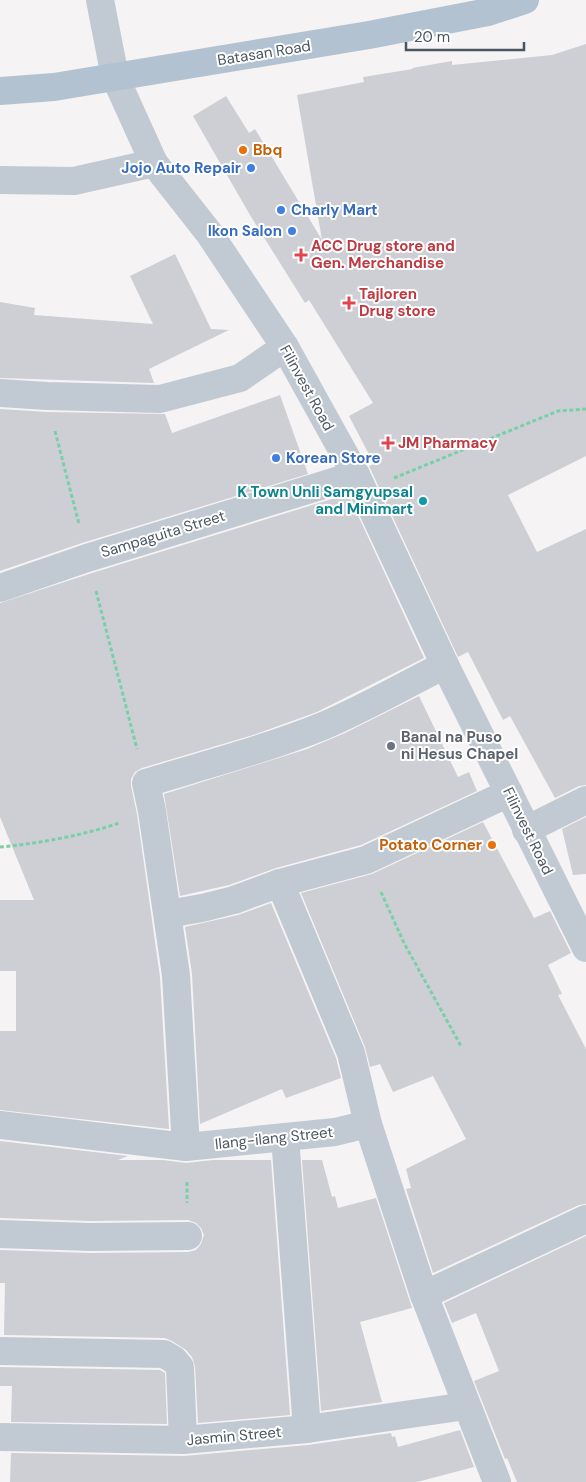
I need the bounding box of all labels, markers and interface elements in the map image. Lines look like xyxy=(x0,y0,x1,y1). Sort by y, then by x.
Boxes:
scale bar xyxy=(406,20,524,52)
text: 20 m xyxy=(414,27,450,47)
street label: Batasan Road xyxy=(216,36,312,70)
place label: Bbq xyxy=(253,140,282,160)
marker: Bbq xyxy=(237,144,249,156)
place label: Jojo Auto Repair xyxy=(121,158,241,178)
marker: Jojo Auto Repair xyxy=(245,162,257,174)
place label: Charly Mart xyxy=(291,200,378,220)
marker: Charly Mart xyxy=(275,204,287,216)
place label: Ikon Salon xyxy=(208,221,282,241)
marker: Ikon Salon xyxy=(286,225,298,237)
place label: ACC Drug store and Gen. Merchandise xyxy=(311,236,455,273)
marker: ACC Drug store and Gen. Merchandise xyxy=(295,249,307,261)
place label: Tajloren Drug store xyxy=(359,284,436,321)
marker: Tajloren Drug store xyxy=(343,297,355,309)
street label: Filinvest Road xyxy=(275,342,339,434)
place label: JM Pharmacy xyxy=(398,433,497,453)
marker: JM Pharmacy xyxy=(382,437,394,449)
place label: Korean Store xyxy=(286,448,380,468)
marker: Korean Store xyxy=(270,452,282,464)
place label: K Town Unli Samgyupsal and Minimart xyxy=(237,482,413,519)
marker: K Town Unli Samgyupsal and Minimart xyxy=(417,495,429,507)
street label: Sampaguita Street xyxy=(98,506,228,562)
place label: Banal na Puso ni Hesus Chapel xyxy=(401,727,518,764)
marker: Banal na Puso ni Hesus Chapel xyxy=(385,740,397,752)
street label: Filinvest Road xyxy=(498,784,558,878)
place label: Potato Corner xyxy=(379,835,482,855)
marker: Potato Corner xyxy=(486,839,498,851)
street label: Ilang-ilang Street xyxy=(214,1122,334,1154)
street label: Jasmin Street xyxy=(186,1422,282,1450)

